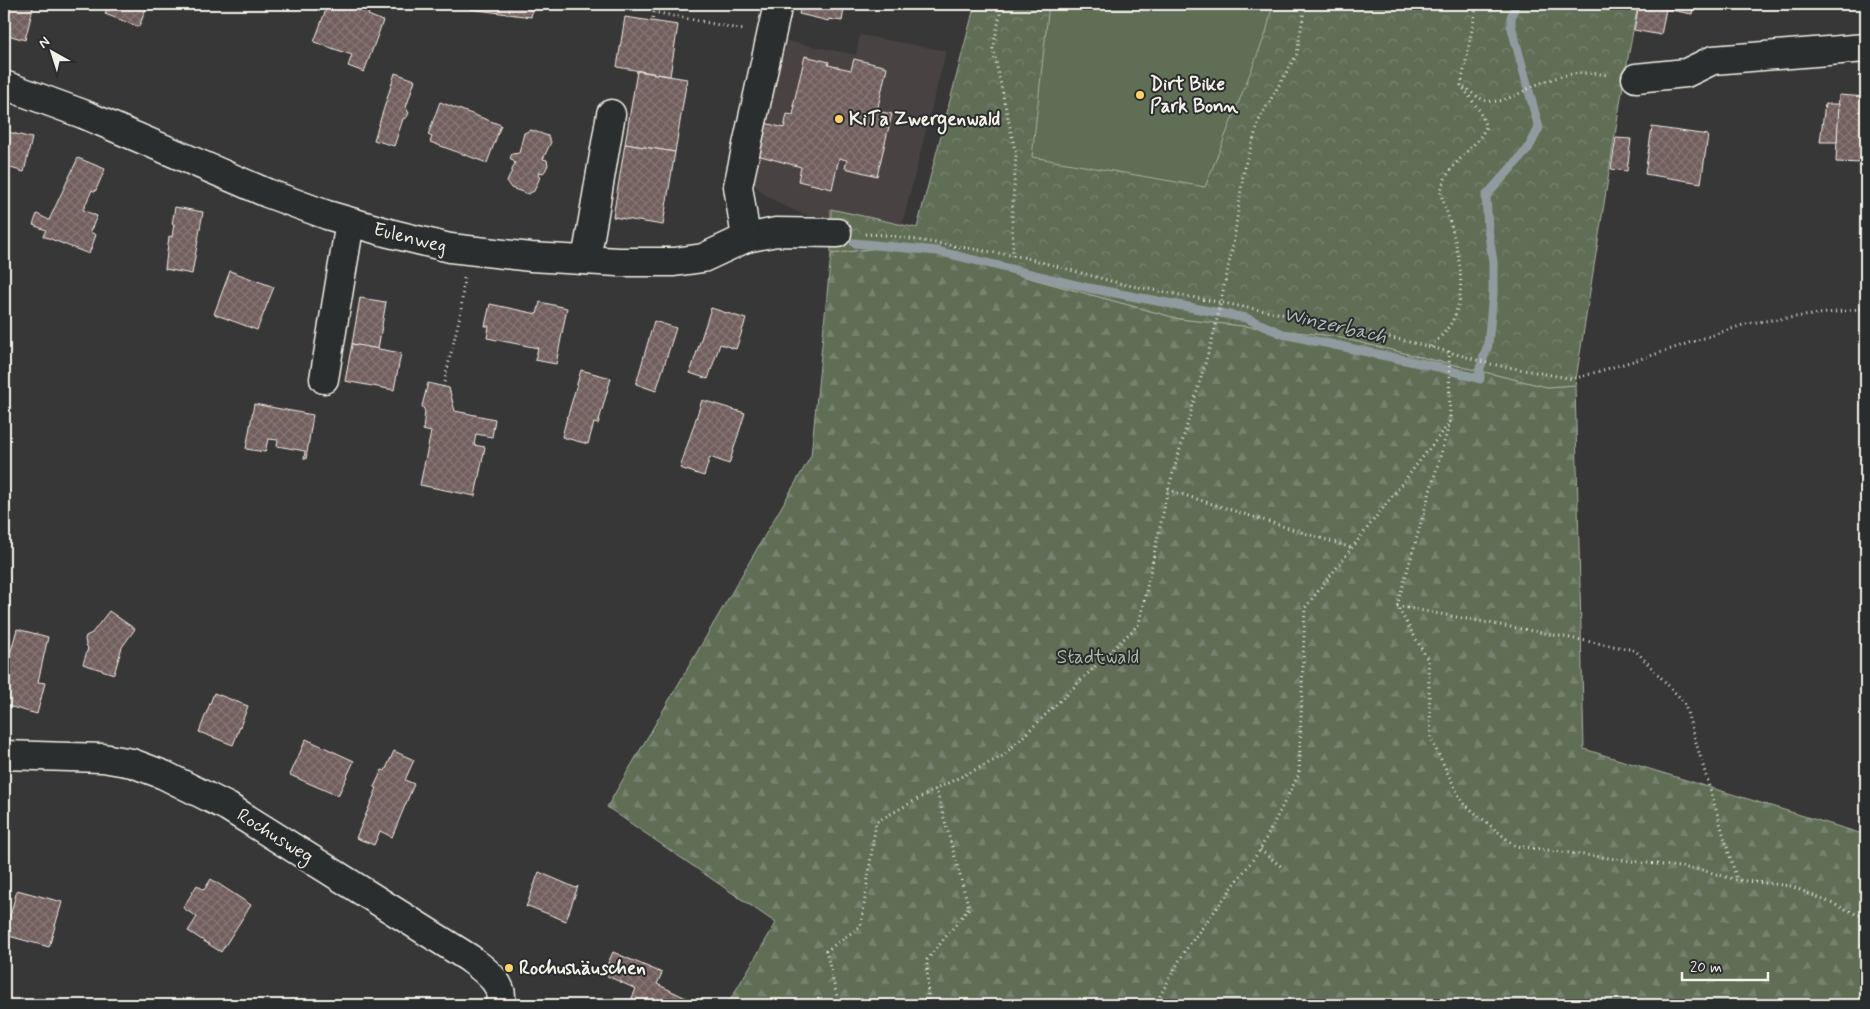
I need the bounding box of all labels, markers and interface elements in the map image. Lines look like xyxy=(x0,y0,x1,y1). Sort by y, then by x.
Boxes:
north arrow xyxy=(28,28,78,78)
text: N xyxy=(35,33,54,53)
place label: Dirt Bike Park Bonn xyxy=(1150,72,1238,119)
marker: Dirt Bike Park Bonn xyxy=(1134,89,1146,101)
place label: KiTa Zwergenwald xyxy=(849,107,1001,135)
marker: KiTa Zwergenwald xyxy=(833,113,845,125)
street label: Eulenweg xyxy=(371,217,449,260)
water label: Winzerbach xyxy=(1281,301,1390,351)
park label: Stadtwald xyxy=(1057,645,1139,670)
street label: Rochusweg xyxy=(231,803,318,871)
scale bar xyxy=(1682,949,1769,981)
place label: Rochushäuschen xyxy=(519,956,646,981)
text: 20 m xyxy=(1690,958,1722,978)
marker: Rochushäuschen xyxy=(503,962,515,974)

